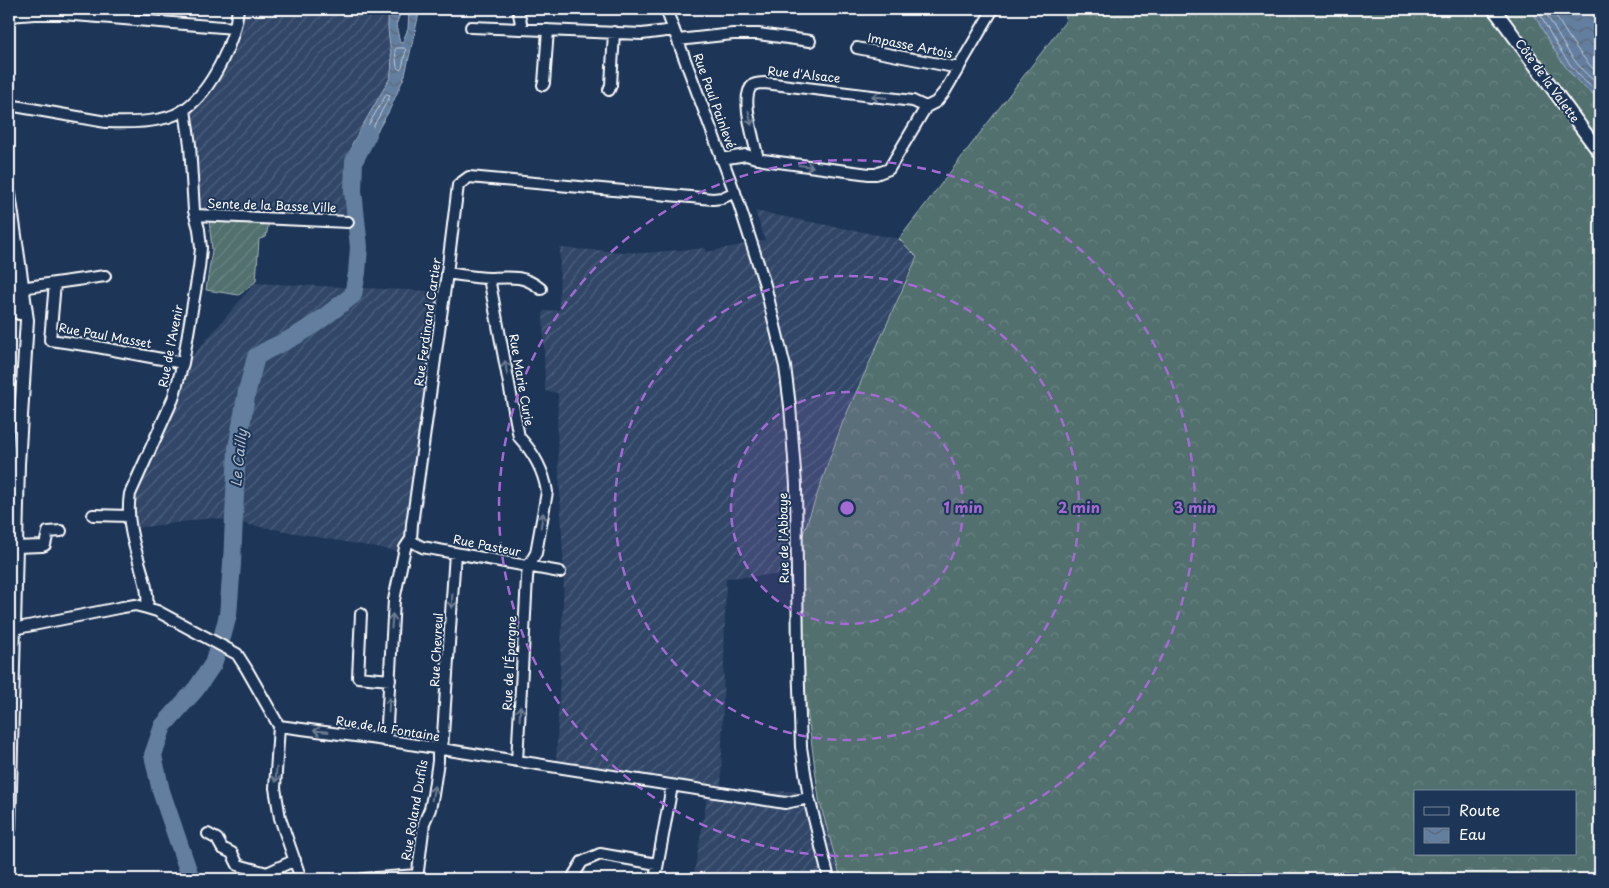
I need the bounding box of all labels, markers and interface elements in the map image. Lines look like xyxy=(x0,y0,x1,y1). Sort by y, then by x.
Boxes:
street label: Impasse Artois xyxy=(866,28,955,62)
street label: Côte de la Valette xyxy=(1511,35,1584,126)
street label: Rue Paul Painlevé xyxy=(689,50,741,151)
street label: Rue d'Alsace xyxy=(767,61,841,87)
one-way arrow xyxy=(872,92,888,102)
one-way arrow xyxy=(745,110,755,126)
one-way arrow xyxy=(798,161,814,171)
street label: Sente de la Basse Ville xyxy=(207,194,337,216)
street label: Rue Ferdinand Cartier xyxy=(409,256,445,387)
street label: Rue de l'Avenir xyxy=(153,302,187,389)
street label: Rue Paul Masset xyxy=(57,318,153,352)
street label: Rue Marie Curie xyxy=(505,332,539,427)
one-way arrow xyxy=(500,360,510,376)
water label: Le Cailly xyxy=(225,427,252,488)
street label: Rue de l'Abbaye xyxy=(773,493,793,583)
text: 1 min xyxy=(944,495,982,518)
text: 2 min xyxy=(1058,495,1100,518)
text: 3 min xyxy=(1174,495,1216,518)
centre of rings xyxy=(838,499,856,517)
one-way arrow xyxy=(537,513,547,529)
street label: Rue Pasteur xyxy=(452,530,523,560)
one-way arrow xyxy=(448,593,457,609)
street label: Rue Chevreul xyxy=(425,612,447,688)
one-way arrow xyxy=(387,614,396,630)
street label: Rue de l'Épargne xyxy=(498,615,520,711)
one-way arrow xyxy=(384,698,394,714)
one-way arrow xyxy=(515,705,524,721)
street label: Rue de la Fontaine xyxy=(335,711,442,745)
one-way arrow xyxy=(313,726,329,736)
street label: Rue Roland Dufils xyxy=(396,758,432,862)
one-way arrow xyxy=(271,767,280,783)
one-way arrow xyxy=(428,786,438,802)
legend xyxy=(1414,790,1576,856)
text: Route xyxy=(1459,798,1500,821)
text: Eau xyxy=(1459,822,1486,845)

